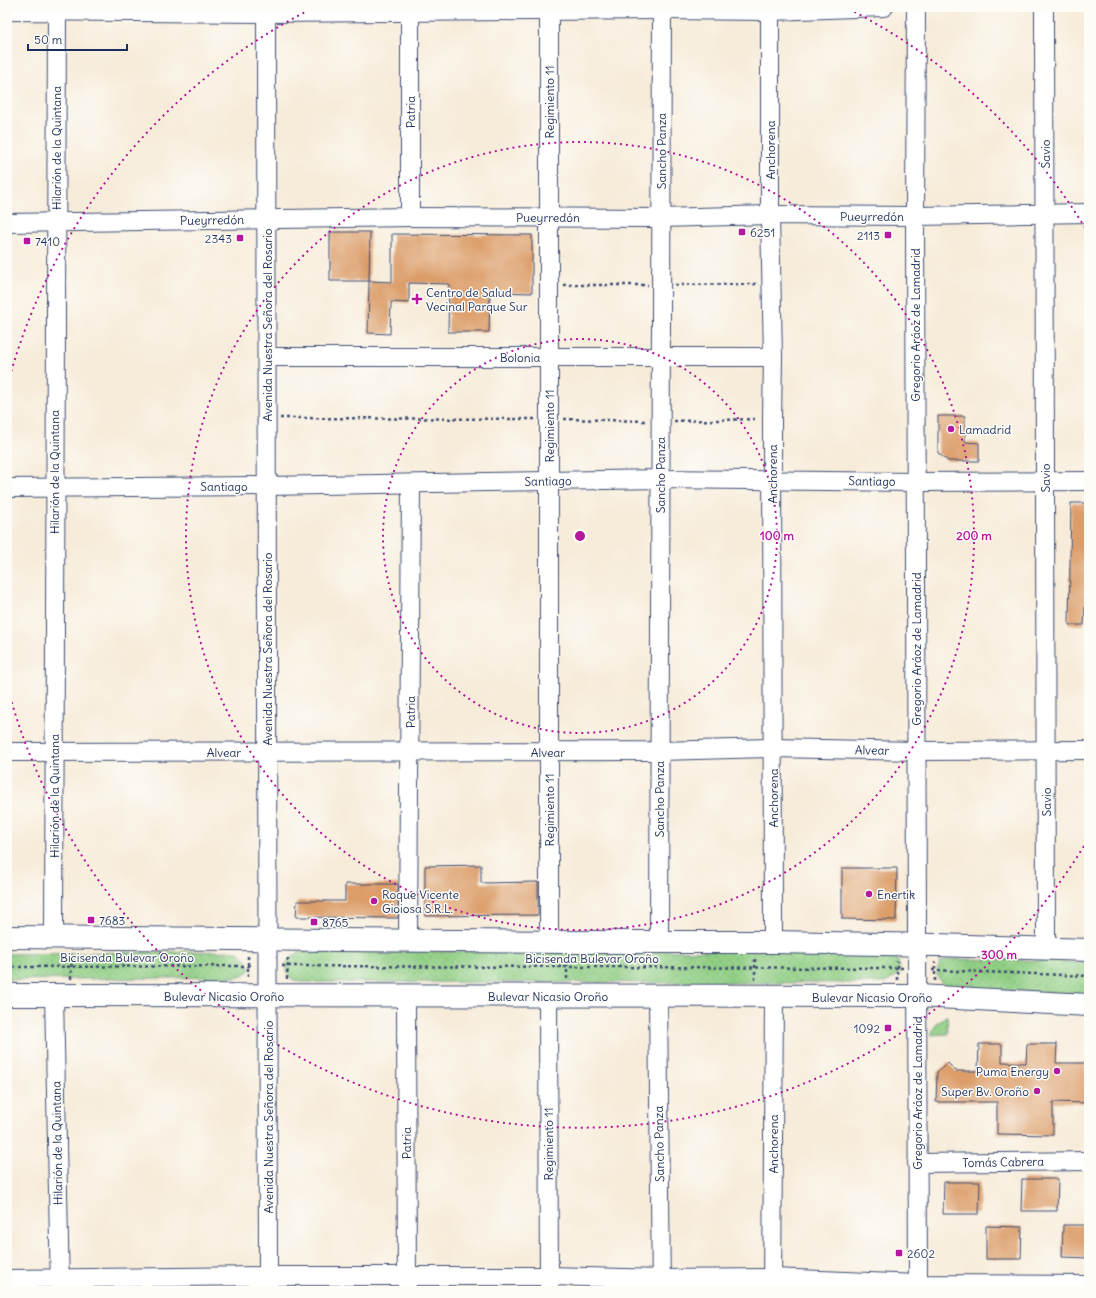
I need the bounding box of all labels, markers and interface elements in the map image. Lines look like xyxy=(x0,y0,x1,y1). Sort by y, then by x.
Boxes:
scale bar xyxy=(28,26,127,52)
text: 50 m xyxy=(34,32,63,47)
street label: Regimiento 11 xyxy=(542,66,557,138)
street label: Hilarión de la Quintana xyxy=(49,86,64,210)
street label: Patria xyxy=(403,96,418,128)
street label: Sancho Panza xyxy=(654,113,669,189)
street label: Anchorena xyxy=(763,120,778,180)
street label: Savio xyxy=(1038,139,1053,168)
street label: Pueyrredón xyxy=(840,209,904,224)
street label: Pueyrredón xyxy=(516,210,580,225)
street label: Pueyrredón xyxy=(180,212,244,228)
place label: 6251 xyxy=(750,225,775,240)
marker: 6251 xyxy=(737,227,747,237)
street label: Avenida Nuestra Señora del Rosario xyxy=(260,228,275,422)
place label: 2113 xyxy=(857,228,880,243)
marker: 2113 xyxy=(883,230,893,240)
place label: 2343 xyxy=(205,231,232,246)
marker: 2343 xyxy=(235,233,245,243)
place label: 7410 xyxy=(35,234,60,249)
marker: 7410 xyxy=(22,236,32,246)
street label: Gregorio Aráoz de Lamadrid xyxy=(908,248,923,402)
place label: Centro de Salud Vecinal Parque Sur xyxy=(426,285,528,314)
marker: Centro de Salud Vecinal Parque Sur xyxy=(411,293,423,305)
street label: Bolonia xyxy=(500,350,540,365)
street label: Regimiento 11 xyxy=(542,390,557,462)
street label: Hilarión de la Quintana xyxy=(47,410,62,534)
place label: Lamadrid xyxy=(959,422,1011,437)
marker: Lamadrid xyxy=(946,424,956,434)
street label: Sancho Panza xyxy=(653,437,668,513)
street label: Anchorena xyxy=(765,444,780,504)
street label: Savio xyxy=(1038,463,1053,492)
street label: Santiago xyxy=(524,473,572,489)
street label: Santiago xyxy=(848,473,896,489)
street label: Santiago xyxy=(200,479,248,494)
text: 100 m xyxy=(760,528,794,543)
text: 200 m xyxy=(956,528,992,543)
centre of rings xyxy=(573,529,587,543)
street label: Avenida Nuestra Señora del Rosario xyxy=(260,552,275,746)
street label: Gregorio Aráoz de Lamadrid xyxy=(909,572,924,726)
street label: Patria xyxy=(403,696,418,728)
street label: Hilarión de la Quintana xyxy=(47,734,62,858)
street label: Alvear xyxy=(855,742,889,758)
street label: Alvear xyxy=(207,745,241,760)
street label: Alvear xyxy=(531,745,565,760)
street label: Sancho Panza xyxy=(652,761,667,837)
street label: Anchorena xyxy=(766,768,781,828)
street label: Regimiento 11 xyxy=(542,774,557,846)
street label: Savio xyxy=(1039,787,1054,816)
place label: Roque Vicente Gioiosa S.R.L. xyxy=(382,887,459,916)
place label: Enertik xyxy=(877,887,915,902)
marker: Enertik xyxy=(864,889,874,899)
marker: Roque Vicente Gioiosa S.R.L. xyxy=(369,896,379,906)
place label: 7683 xyxy=(99,913,126,928)
marker: 7683 xyxy=(86,915,96,925)
place label: 8765 xyxy=(322,915,349,930)
marker: 8765 xyxy=(309,917,319,927)
text: 300 m xyxy=(981,947,1017,962)
street label: Bicisenda Bulevar Oroño xyxy=(60,950,194,965)
street label: Bicisenda Bulevar Oroño xyxy=(525,951,659,966)
street label: Bulevar Nicasio Oroño xyxy=(164,989,284,1004)
street label: Bulevar Nicasio Oroño xyxy=(488,989,608,1004)
street label: Bulevar Nicasio Oroño xyxy=(812,990,932,1005)
street label: Gregorio Aráoz de Lamadrid xyxy=(910,1016,925,1170)
street label: Avenida Nuestra Señora del Rosario xyxy=(261,1020,276,1214)
place label: 1092 xyxy=(854,1021,880,1036)
marker: 1092 xyxy=(883,1023,893,1033)
place label: Puma Energy xyxy=(976,1064,1049,1079)
marker: Puma Energy xyxy=(1052,1066,1062,1076)
street label: Hilarión de la Quintana xyxy=(48,1081,66,1205)
place label: Super Bv. Oroño xyxy=(941,1084,1029,1099)
marker: Super Bv. Oroño xyxy=(1032,1086,1042,1096)
street label: Sancho Panza xyxy=(651,1106,667,1182)
street label: Regimiento 11 xyxy=(541,1108,556,1180)
street label: Anchorena xyxy=(766,1114,781,1174)
street label: Patria xyxy=(399,1127,414,1159)
street label: Tomás Cabrera xyxy=(962,1154,1044,1170)
place label: 2602 xyxy=(907,1246,935,1261)
marker: 2602 xyxy=(894,1248,904,1258)

